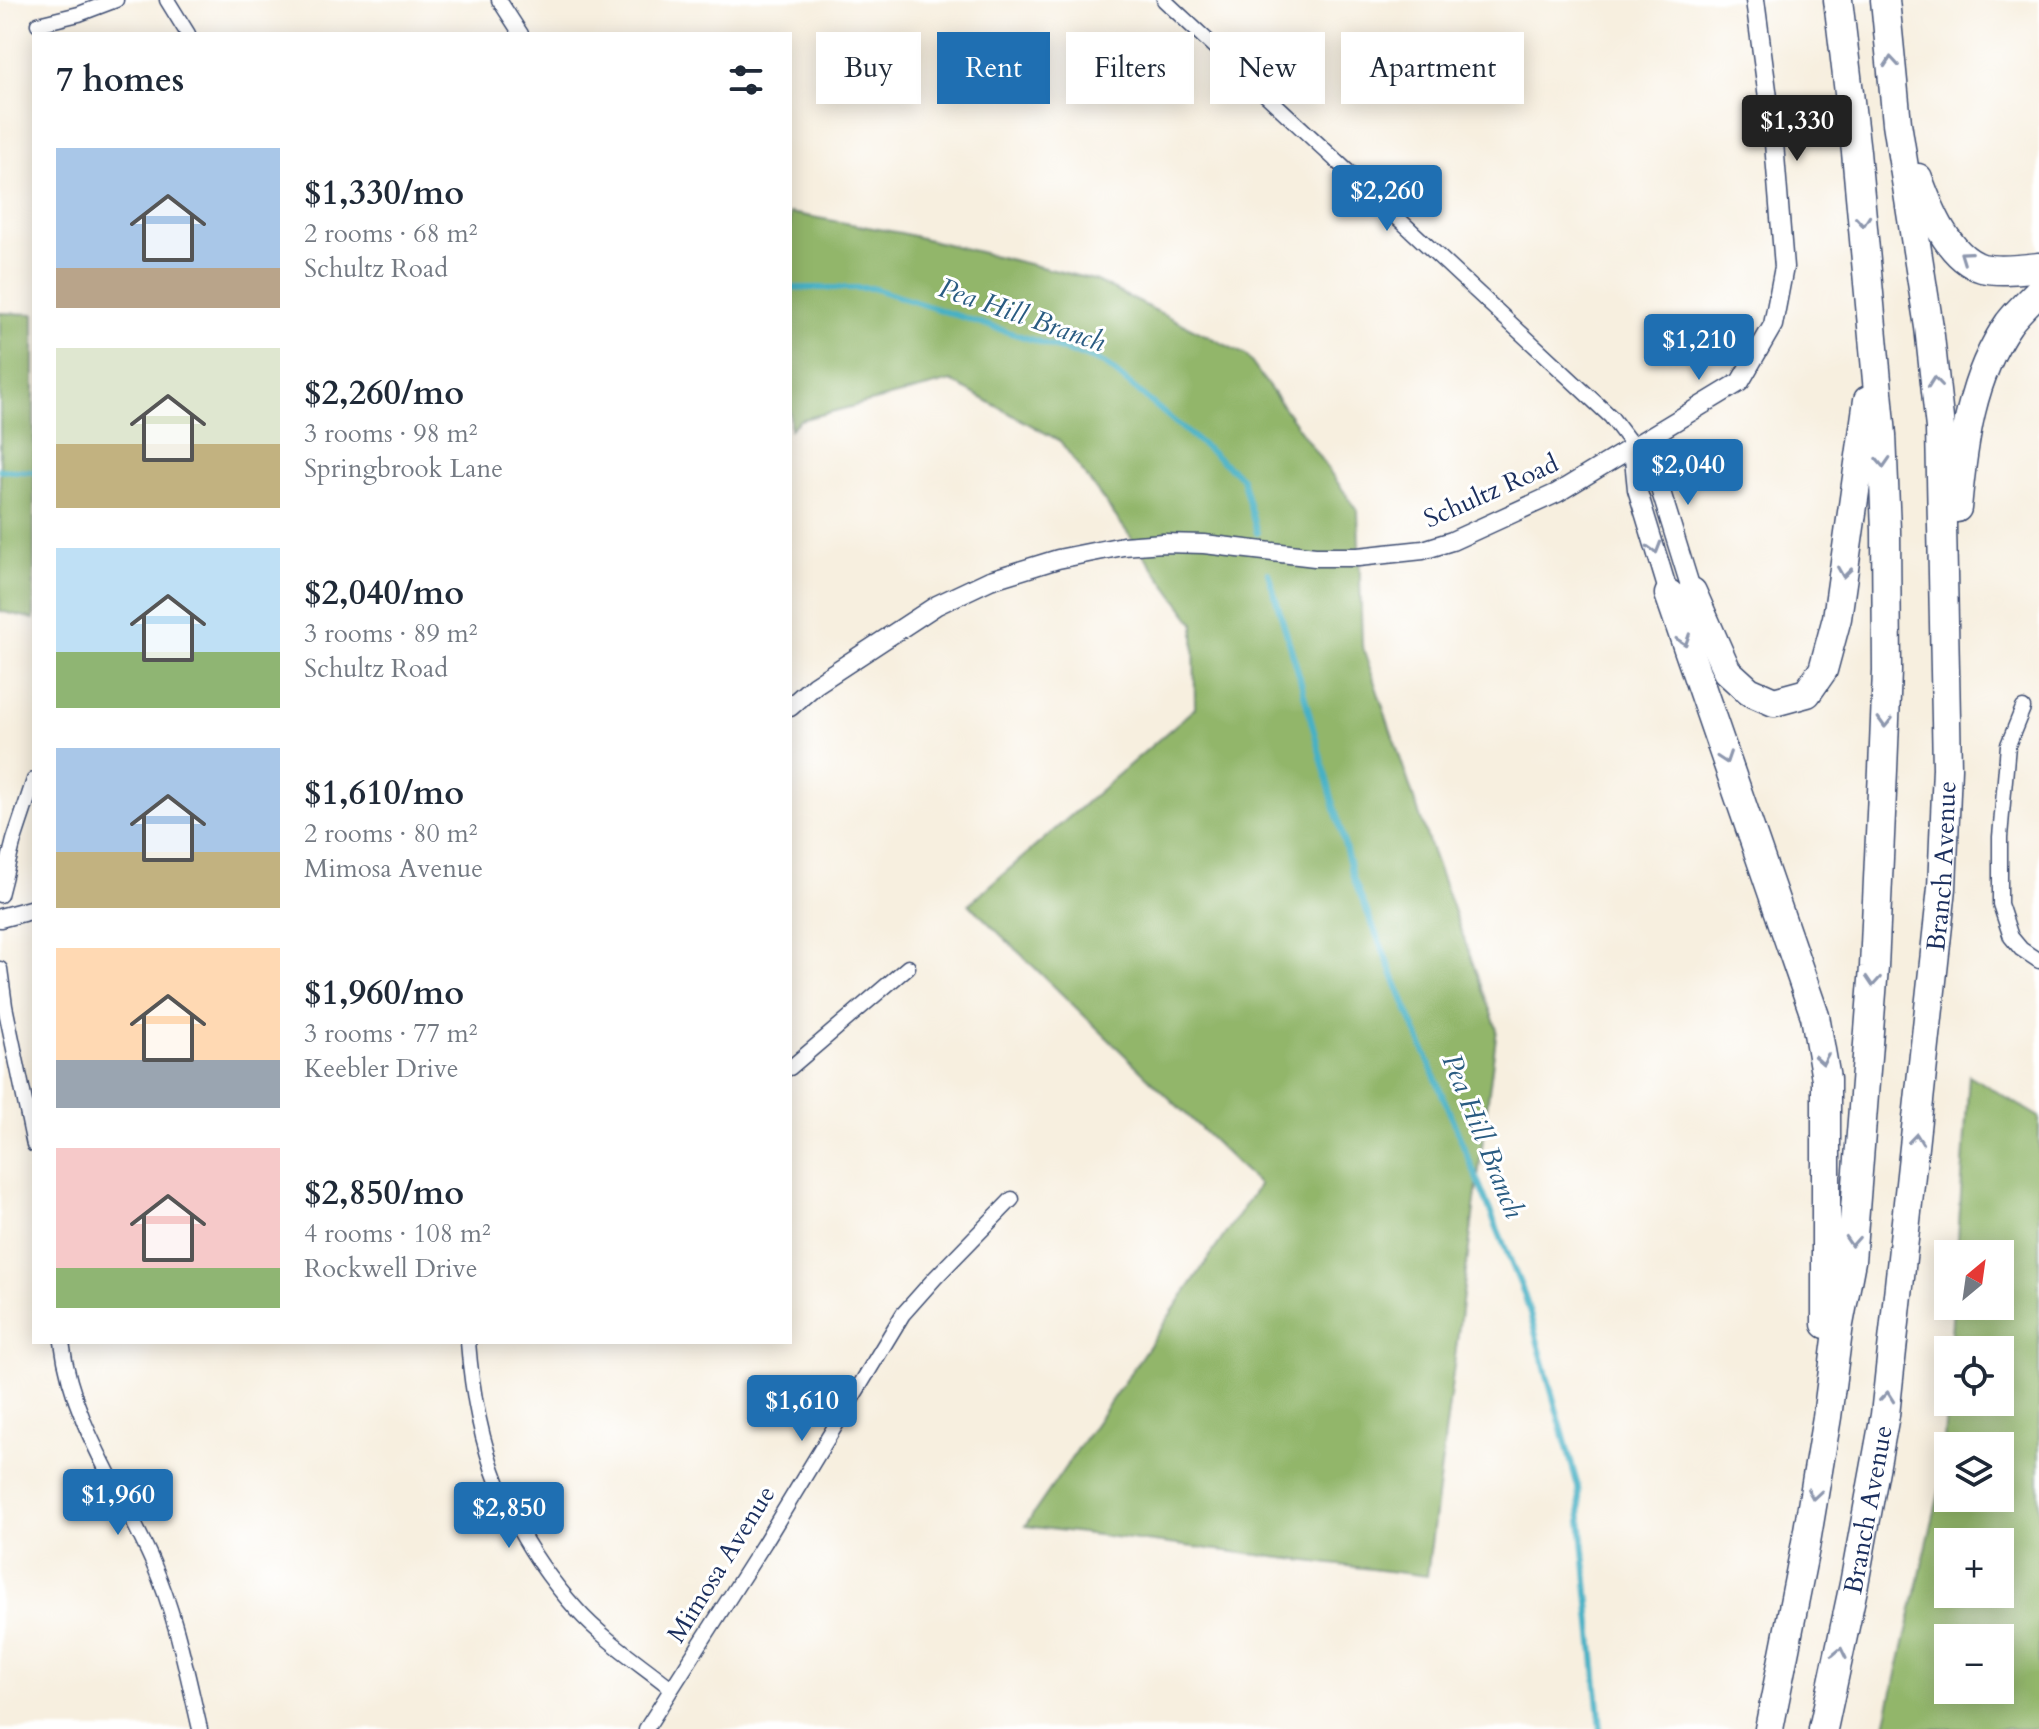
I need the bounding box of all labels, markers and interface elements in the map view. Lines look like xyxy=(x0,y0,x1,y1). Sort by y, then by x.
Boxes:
chip: Buy xyxy=(816,32,921,104)
chip: Rent xyxy=(937,32,1050,104)
chip: Filters xyxy=(1066,32,1194,104)
chip: New xyxy=(1210,32,1325,104)
chip: Apartment xyxy=(1341,32,1524,104)
one-way arrow xyxy=(1883,55,1900,68)
text: 7 homes xyxy=(56,57,184,103)
icon: filters xyxy=(724,58,768,102)
pin: $1,330 xyxy=(1732,95,1862,163)
text: $1,330 xyxy=(1760,103,1834,138)
pin: $2,260 xyxy=(1322,165,1452,233)
text: $1,330/mo xyxy=(304,170,464,216)
text: $2,260 xyxy=(1350,173,1424,208)
icon: home xyxy=(120,180,216,276)
one-way arrow xyxy=(1854,215,1871,228)
text: 2 rooms · 68 m² xyxy=(304,216,477,251)
text: Schultz Road xyxy=(304,251,448,286)
one-way arrow xyxy=(1959,251,1973,266)
water label: Pea Hill Branch xyxy=(934,269,1111,361)
pin: $1,210 xyxy=(1634,314,1764,382)
text: $1,210 xyxy=(1662,322,1736,357)
text: $2,260/mo xyxy=(304,370,464,416)
one-way arrow xyxy=(1927,375,1944,388)
icon: home xyxy=(120,380,216,476)
text: 3 rooms · 98 m² xyxy=(304,416,477,451)
pin: $2,040 xyxy=(1623,439,1753,507)
street label: Schultz Road xyxy=(1418,446,1564,536)
text: $2,040 xyxy=(1651,447,1725,482)
text: Springbrook Lane xyxy=(304,451,503,486)
one-way arrow xyxy=(1874,456,1891,469)
one-way arrow xyxy=(1646,540,1662,554)
one-way arrow xyxy=(1836,565,1853,579)
text: $2,040/mo xyxy=(304,570,464,616)
icon: home xyxy=(120,580,216,676)
text: 3 rooms · 89 m² xyxy=(304,616,477,651)
one-way arrow xyxy=(1675,632,1691,646)
text: Schultz Road xyxy=(304,651,448,686)
one-way arrow xyxy=(1876,716,1893,729)
one-way arrow xyxy=(1716,751,1732,765)
text: $1,610/mo xyxy=(304,770,464,816)
icon: home xyxy=(120,780,216,876)
street label: Branch Avenue xyxy=(1918,780,1964,953)
text: 2 rooms · 80 m² xyxy=(304,816,477,851)
text: Mimosa Avenue xyxy=(304,851,483,886)
text: $1,960/mo xyxy=(304,970,464,1016)
one-way arrow xyxy=(1865,975,1882,988)
icon: home xyxy=(120,980,216,1076)
text: 3 rooms · 77 m² xyxy=(304,1016,477,1051)
water label: Pea Hill Branch xyxy=(1433,1048,1533,1224)
text: Keebler Drive xyxy=(304,1051,459,1086)
one-way arrow xyxy=(1813,1052,1830,1065)
one-way arrow xyxy=(1907,1132,1924,1145)
text: $2,850/mo xyxy=(304,1170,464,1216)
icon: home xyxy=(120,1180,216,1276)
text: 4 rooms · 108 m² xyxy=(304,1216,491,1251)
one-way arrow xyxy=(1844,1235,1861,1248)
north arrow xyxy=(1934,1240,2014,1320)
map controls xyxy=(1934,1240,2014,1704)
text: Rockwell Drive xyxy=(304,1251,478,1286)
button: locate xyxy=(1934,1336,2014,1416)
pin: $1,610 xyxy=(737,1375,867,1443)
text: $1,610 xyxy=(765,1383,839,1418)
one-way arrow xyxy=(1878,1390,1895,1403)
street label: Branch Avenue xyxy=(1835,1422,1900,1597)
button: layers xyxy=(1934,1432,2014,1512)
pin: $1,960 xyxy=(53,1469,183,1537)
text: $1,960 xyxy=(81,1477,155,1512)
street label: Mimosa Avenue xyxy=(659,1479,783,1649)
pin: $2,850 xyxy=(444,1482,574,1550)
one-way arrow xyxy=(1806,1487,1823,1501)
text: $2,850 xyxy=(472,1490,546,1525)
button: + xyxy=(1934,1528,2014,1608)
button: − xyxy=(1934,1624,2014,1704)
one-way arrow xyxy=(1831,1647,1848,1660)

